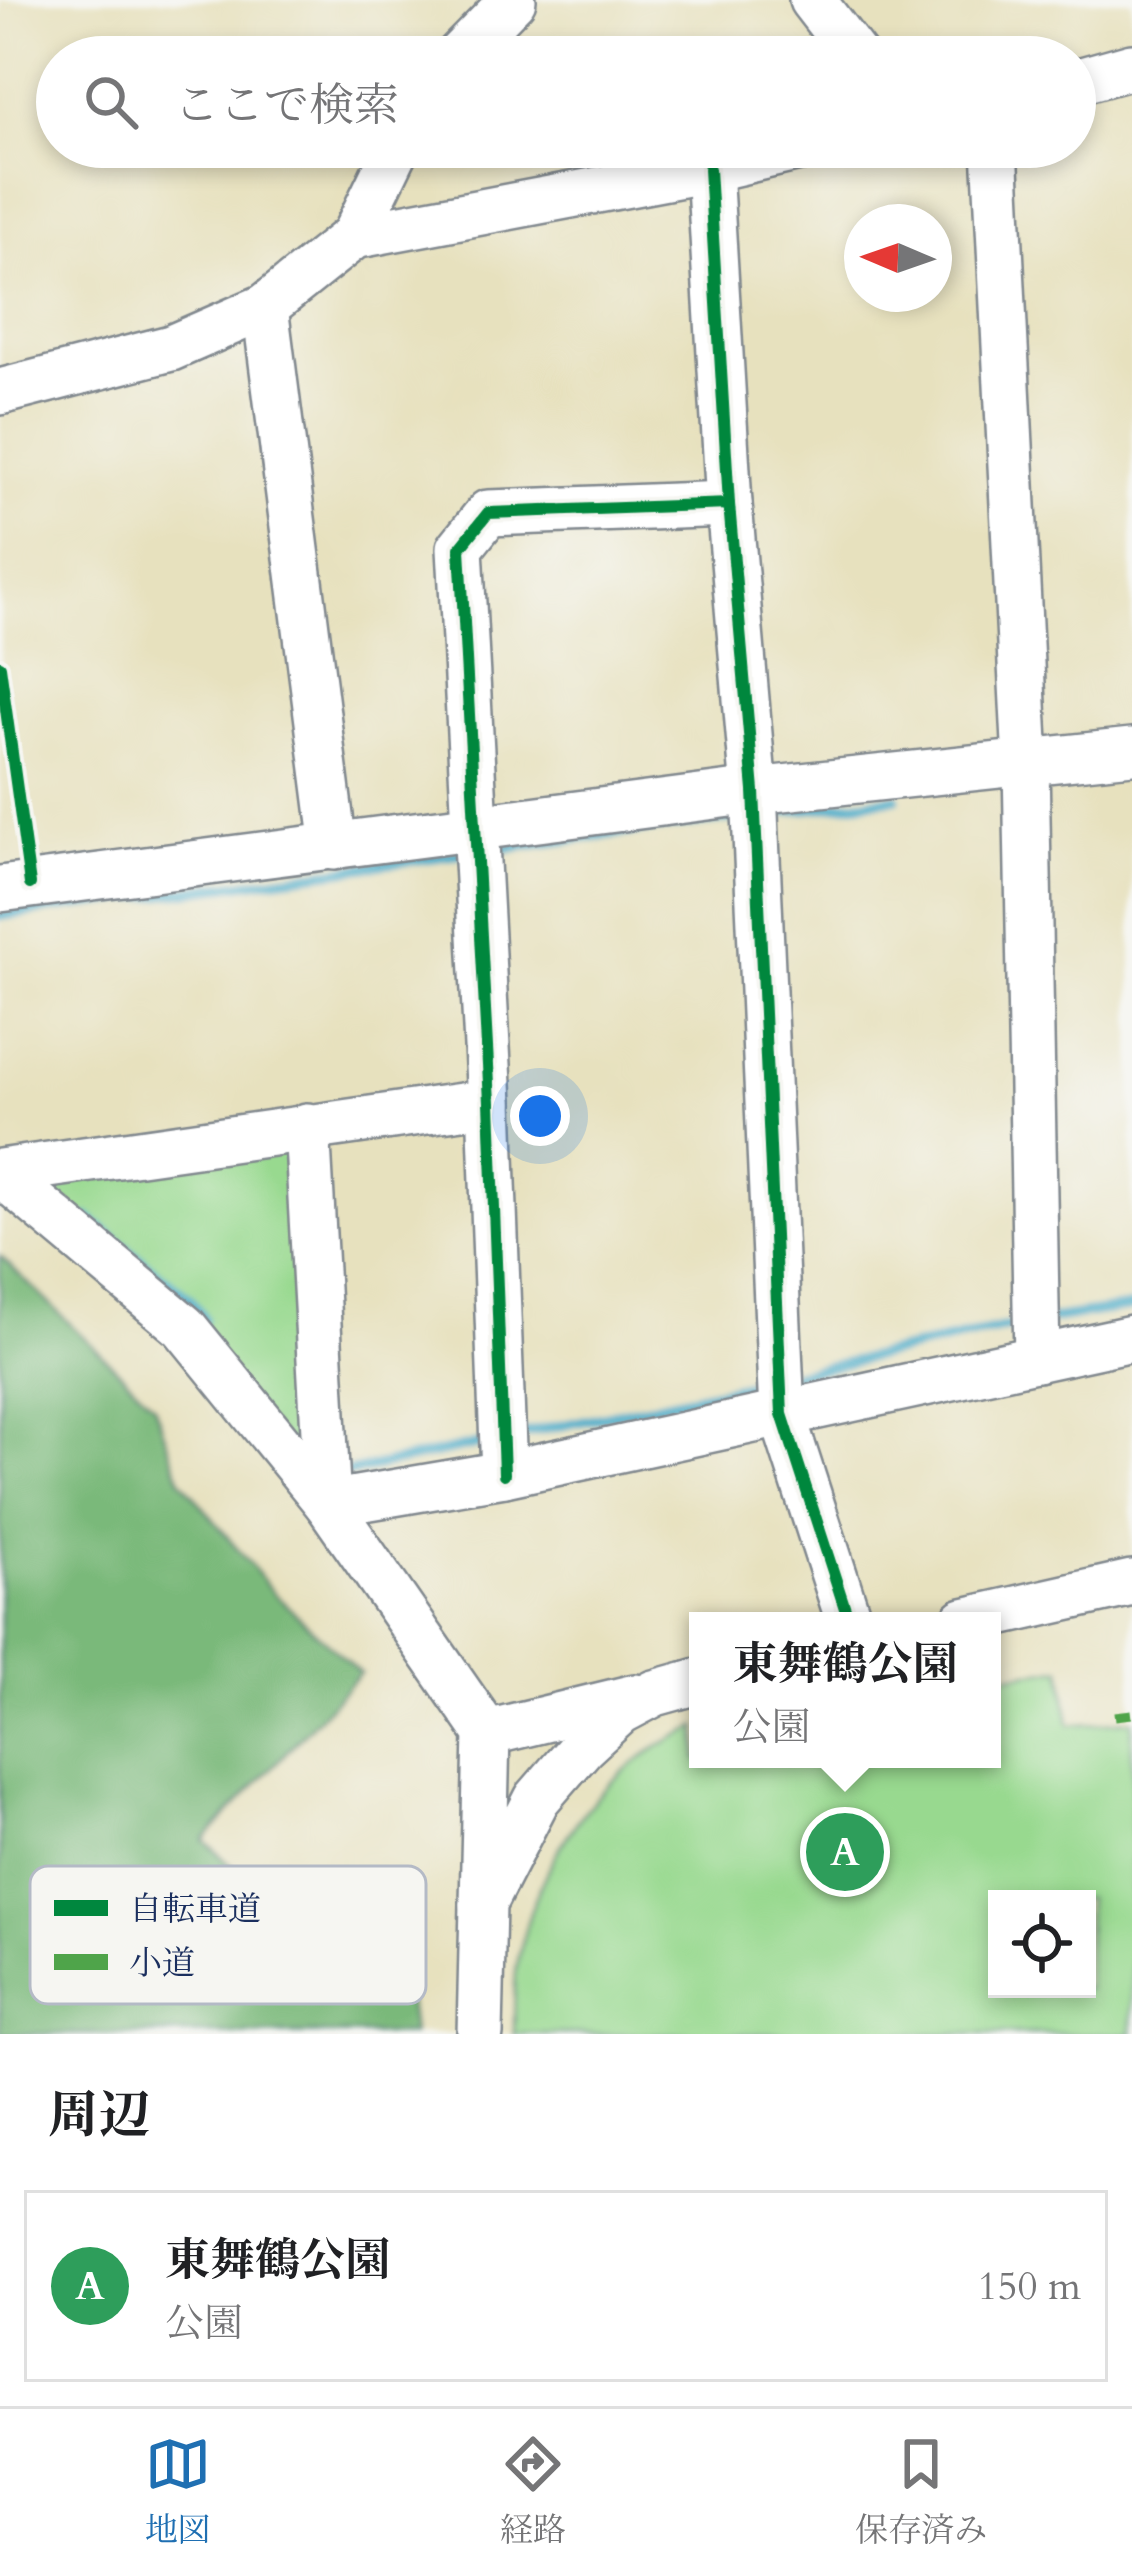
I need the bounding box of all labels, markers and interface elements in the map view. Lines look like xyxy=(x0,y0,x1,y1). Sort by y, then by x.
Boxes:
search box xyxy=(36,36,1096,168)
icon: search xyxy=(78,69,144,135)
text: ここで検索 xyxy=(174,75,399,136)
north arrow xyxy=(844,204,952,312)
your location xyxy=(510,1086,570,1146)
popup xyxy=(689,1612,1001,1768)
text: 東舞鶴公園 xyxy=(732,1634,958,1695)
text: 公園 xyxy=(732,1701,811,1754)
pin: A xyxy=(806,1807,884,1897)
legend xyxy=(30,1866,426,2004)
text: 自転車道 xyxy=(129,1887,261,1932)
map controls xyxy=(988,1890,1096,1998)
button: locate xyxy=(988,1890,1096,1998)
text: 小道 xyxy=(129,1941,195,1986)
text: 周辺 xyxy=(48,2081,150,2151)
text: 東舞鶴公園 xyxy=(165,2230,390,2291)
text: A xyxy=(75,2260,105,2313)
text: 150 m xyxy=(978,2260,1081,2313)
text: 公園 xyxy=(165,2297,243,2350)
tab: 地図 xyxy=(145,2431,211,2553)
tab: 経路 xyxy=(500,2431,566,2553)
tab: 保存済み xyxy=(855,2431,987,2553)

